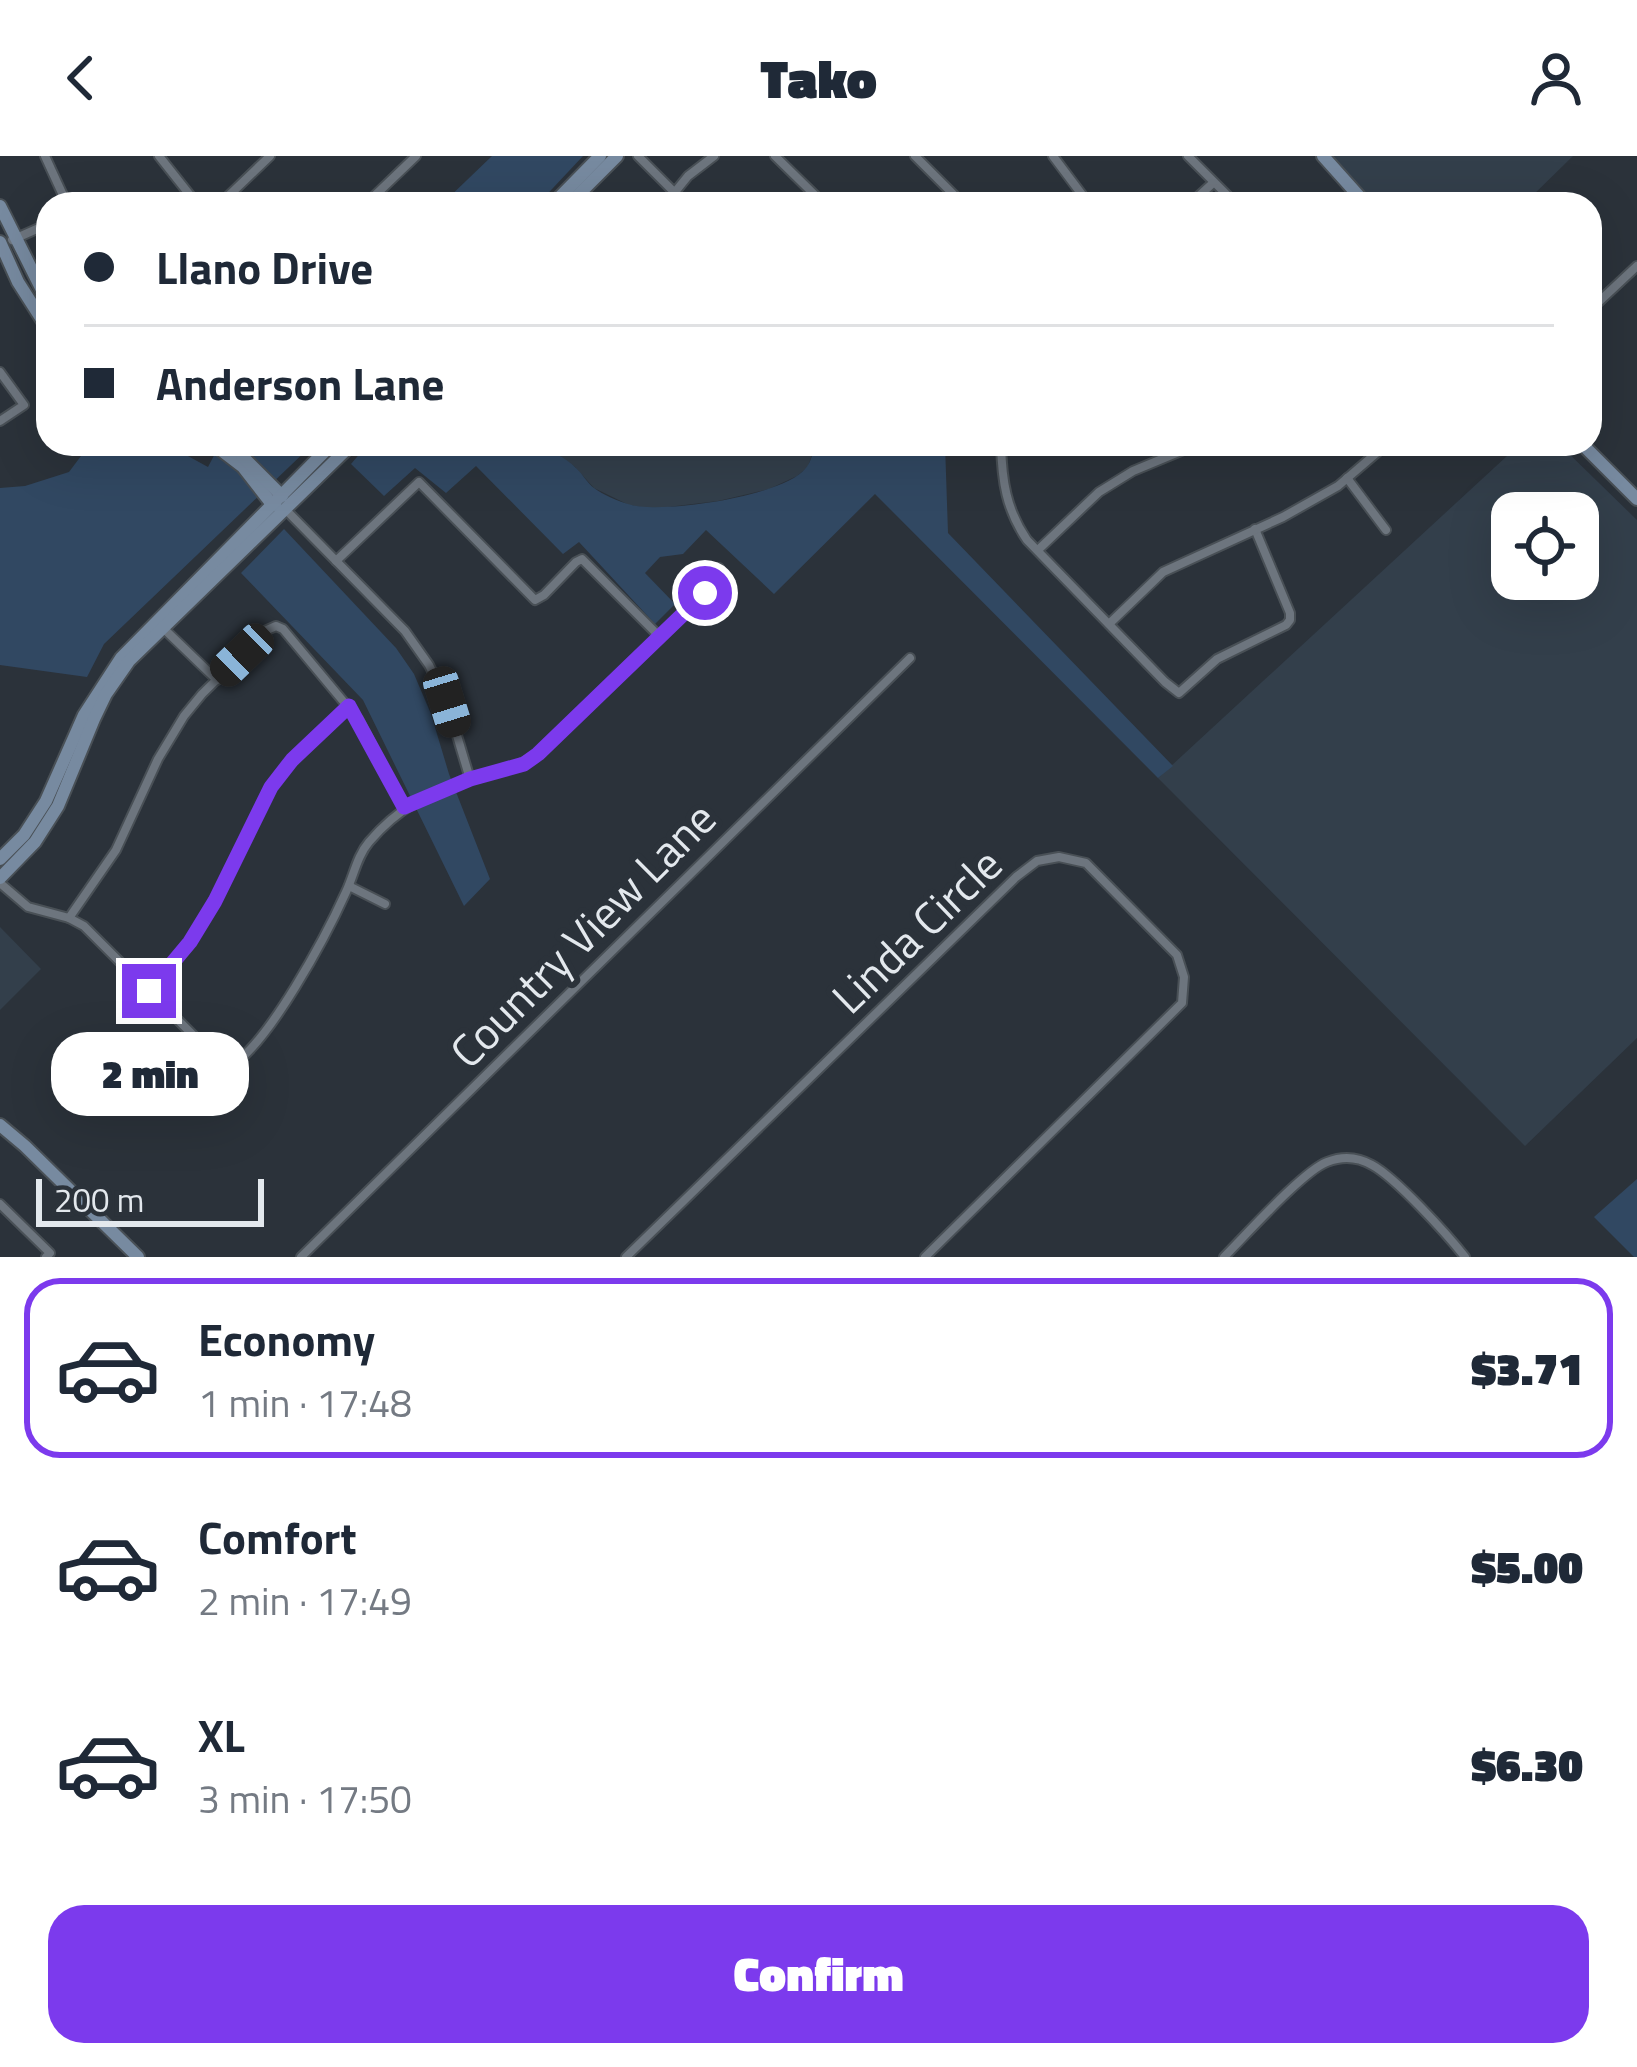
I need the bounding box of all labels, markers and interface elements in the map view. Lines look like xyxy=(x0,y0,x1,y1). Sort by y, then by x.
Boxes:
text: Tako xyxy=(760,37,877,119)
icon: back xyxy=(48,45,114,111)
icon: person xyxy=(1523,45,1589,111)
text: Llano Drive xyxy=(156,233,373,301)
text: Anderson Lane xyxy=(156,349,444,417)
map controls xyxy=(1491,492,1599,600)
button: locate xyxy=(1491,492,1599,600)
route start xyxy=(678,566,732,620)
car xyxy=(204,617,280,693)
car xyxy=(419,662,475,742)
street label: Country View Lane xyxy=(433,785,731,1083)
street label: Linda Circle xyxy=(815,831,1017,1029)
route end xyxy=(122,964,176,1018)
callout: 2 min xyxy=(50,1033,248,1117)
text: 2 min xyxy=(102,1044,198,1103)
scale bar xyxy=(36,1173,264,1226)
text: 200 m xyxy=(54,1175,144,1225)
text: Economy xyxy=(198,1305,375,1373)
icon: car xyxy=(54,1314,162,1422)
text: $3.71 xyxy=(1471,1334,1583,1402)
text: 1 min · 17:48 xyxy=(198,1373,412,1432)
text: Comfort xyxy=(198,1503,357,1571)
icon: car xyxy=(54,1512,162,1620)
text: $5.00 xyxy=(1471,1532,1583,1600)
text: 2 min · 17:49 xyxy=(198,1571,412,1630)
text: XL xyxy=(198,1701,245,1769)
icon: car xyxy=(54,1710,162,1818)
text: $6.30 xyxy=(1471,1730,1583,1798)
text: 3 min · 17:50 xyxy=(198,1769,412,1828)
button: Confirm xyxy=(48,1905,1589,2043)

